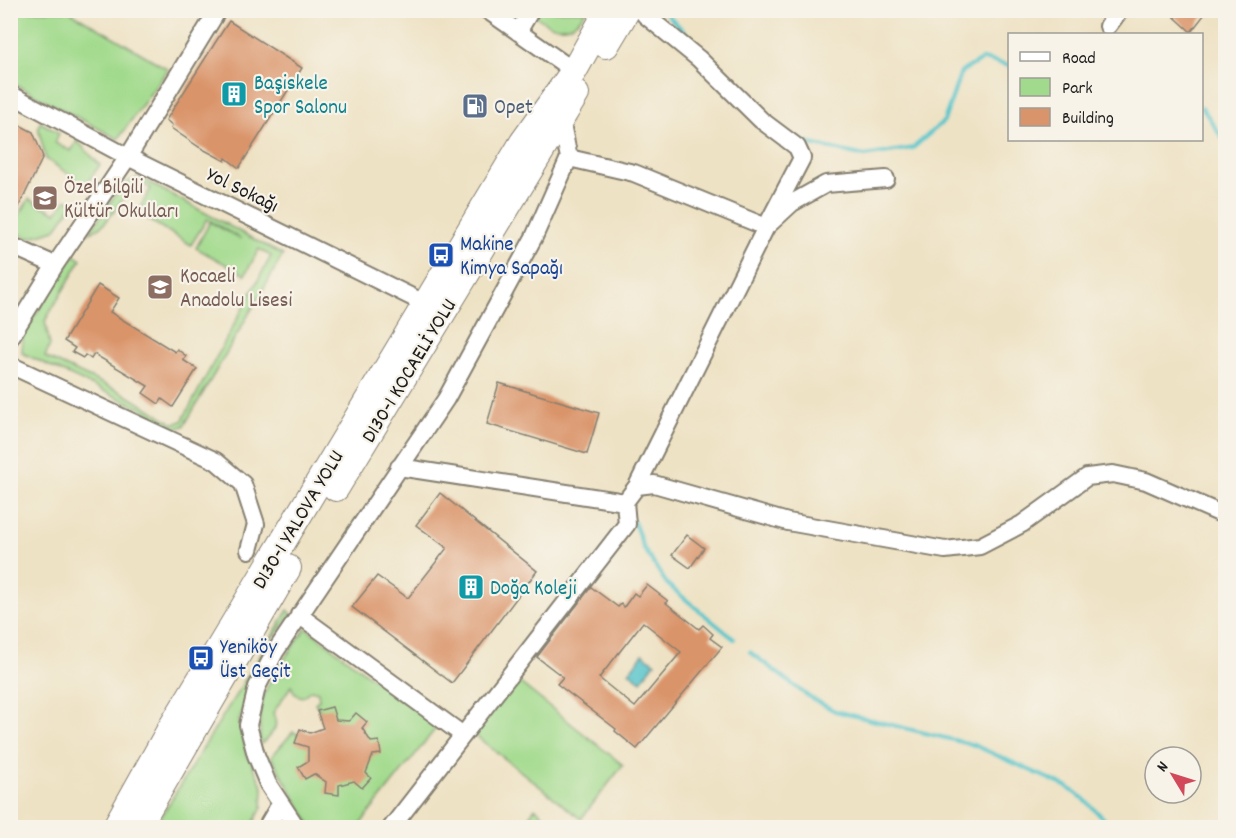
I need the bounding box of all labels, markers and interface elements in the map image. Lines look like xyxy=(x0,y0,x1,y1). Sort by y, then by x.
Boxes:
legend xyxy=(1008,33,1203,141)
text: Road xyxy=(1062,47,1096,72)
place label: Başiskele Spor Salonu xyxy=(254,70,347,124)
text: Park xyxy=(1062,77,1093,102)
building icon: Başiskele Spor Salonu xyxy=(219,79,249,109)
fuel station icon: Opet xyxy=(460,91,490,121)
place label: Opet xyxy=(494,94,533,124)
text: Building xyxy=(1062,107,1114,132)
street label: Yol Sokağı xyxy=(201,161,283,222)
place label: Özel Bilgili Kültür Okulları xyxy=(64,174,178,228)
school or university icon: Özel Bilgili Kültür Okulları xyxy=(30,183,60,213)
place label: Makine Kimya Sapağı xyxy=(460,231,563,285)
bus stop icon: Makine Kimya Sapağı xyxy=(426,240,456,270)
place label: Kocaeli Anadolu Lisesi xyxy=(180,263,292,317)
school or university icon: Kocaeli Anadolu Lisesi xyxy=(145,272,175,302)
street label: D130-1 KOCAELİ YOLU xyxy=(356,294,466,449)
street label: D130-1 YALOVA YOLU xyxy=(246,445,353,596)
building icon: Doğa Koleji xyxy=(456,572,486,602)
place label: Doğa Koleji xyxy=(490,575,577,605)
place label: Yeniköy Üst Geçit xyxy=(220,634,291,688)
bus stop icon: Yeniköy Üst Geçit xyxy=(186,643,216,673)
north arrow xyxy=(1143,745,1203,805)
text: N xyxy=(1152,757,1175,777)

